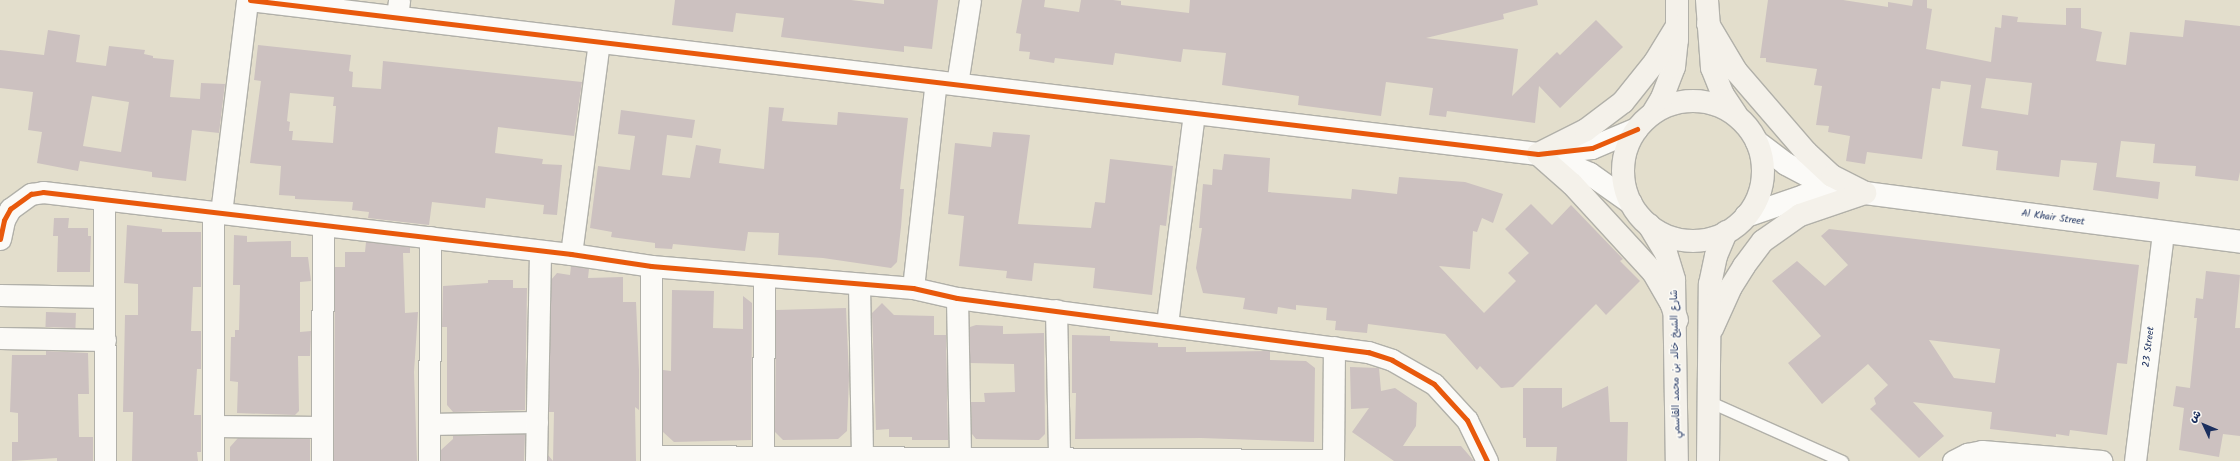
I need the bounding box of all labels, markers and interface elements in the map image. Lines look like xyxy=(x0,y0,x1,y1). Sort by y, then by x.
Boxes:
street label: Al Khair Street xyxy=(2021,208,2085,228)
street label: شارع الشيخ خالد بن محمد القاسمي xyxy=(1669,290,1683,438)
street label: 23 Street xyxy=(2141,326,2157,368)
north arrow xyxy=(2184,405,2224,445)
text: ش xyxy=(2185,406,2206,427)

